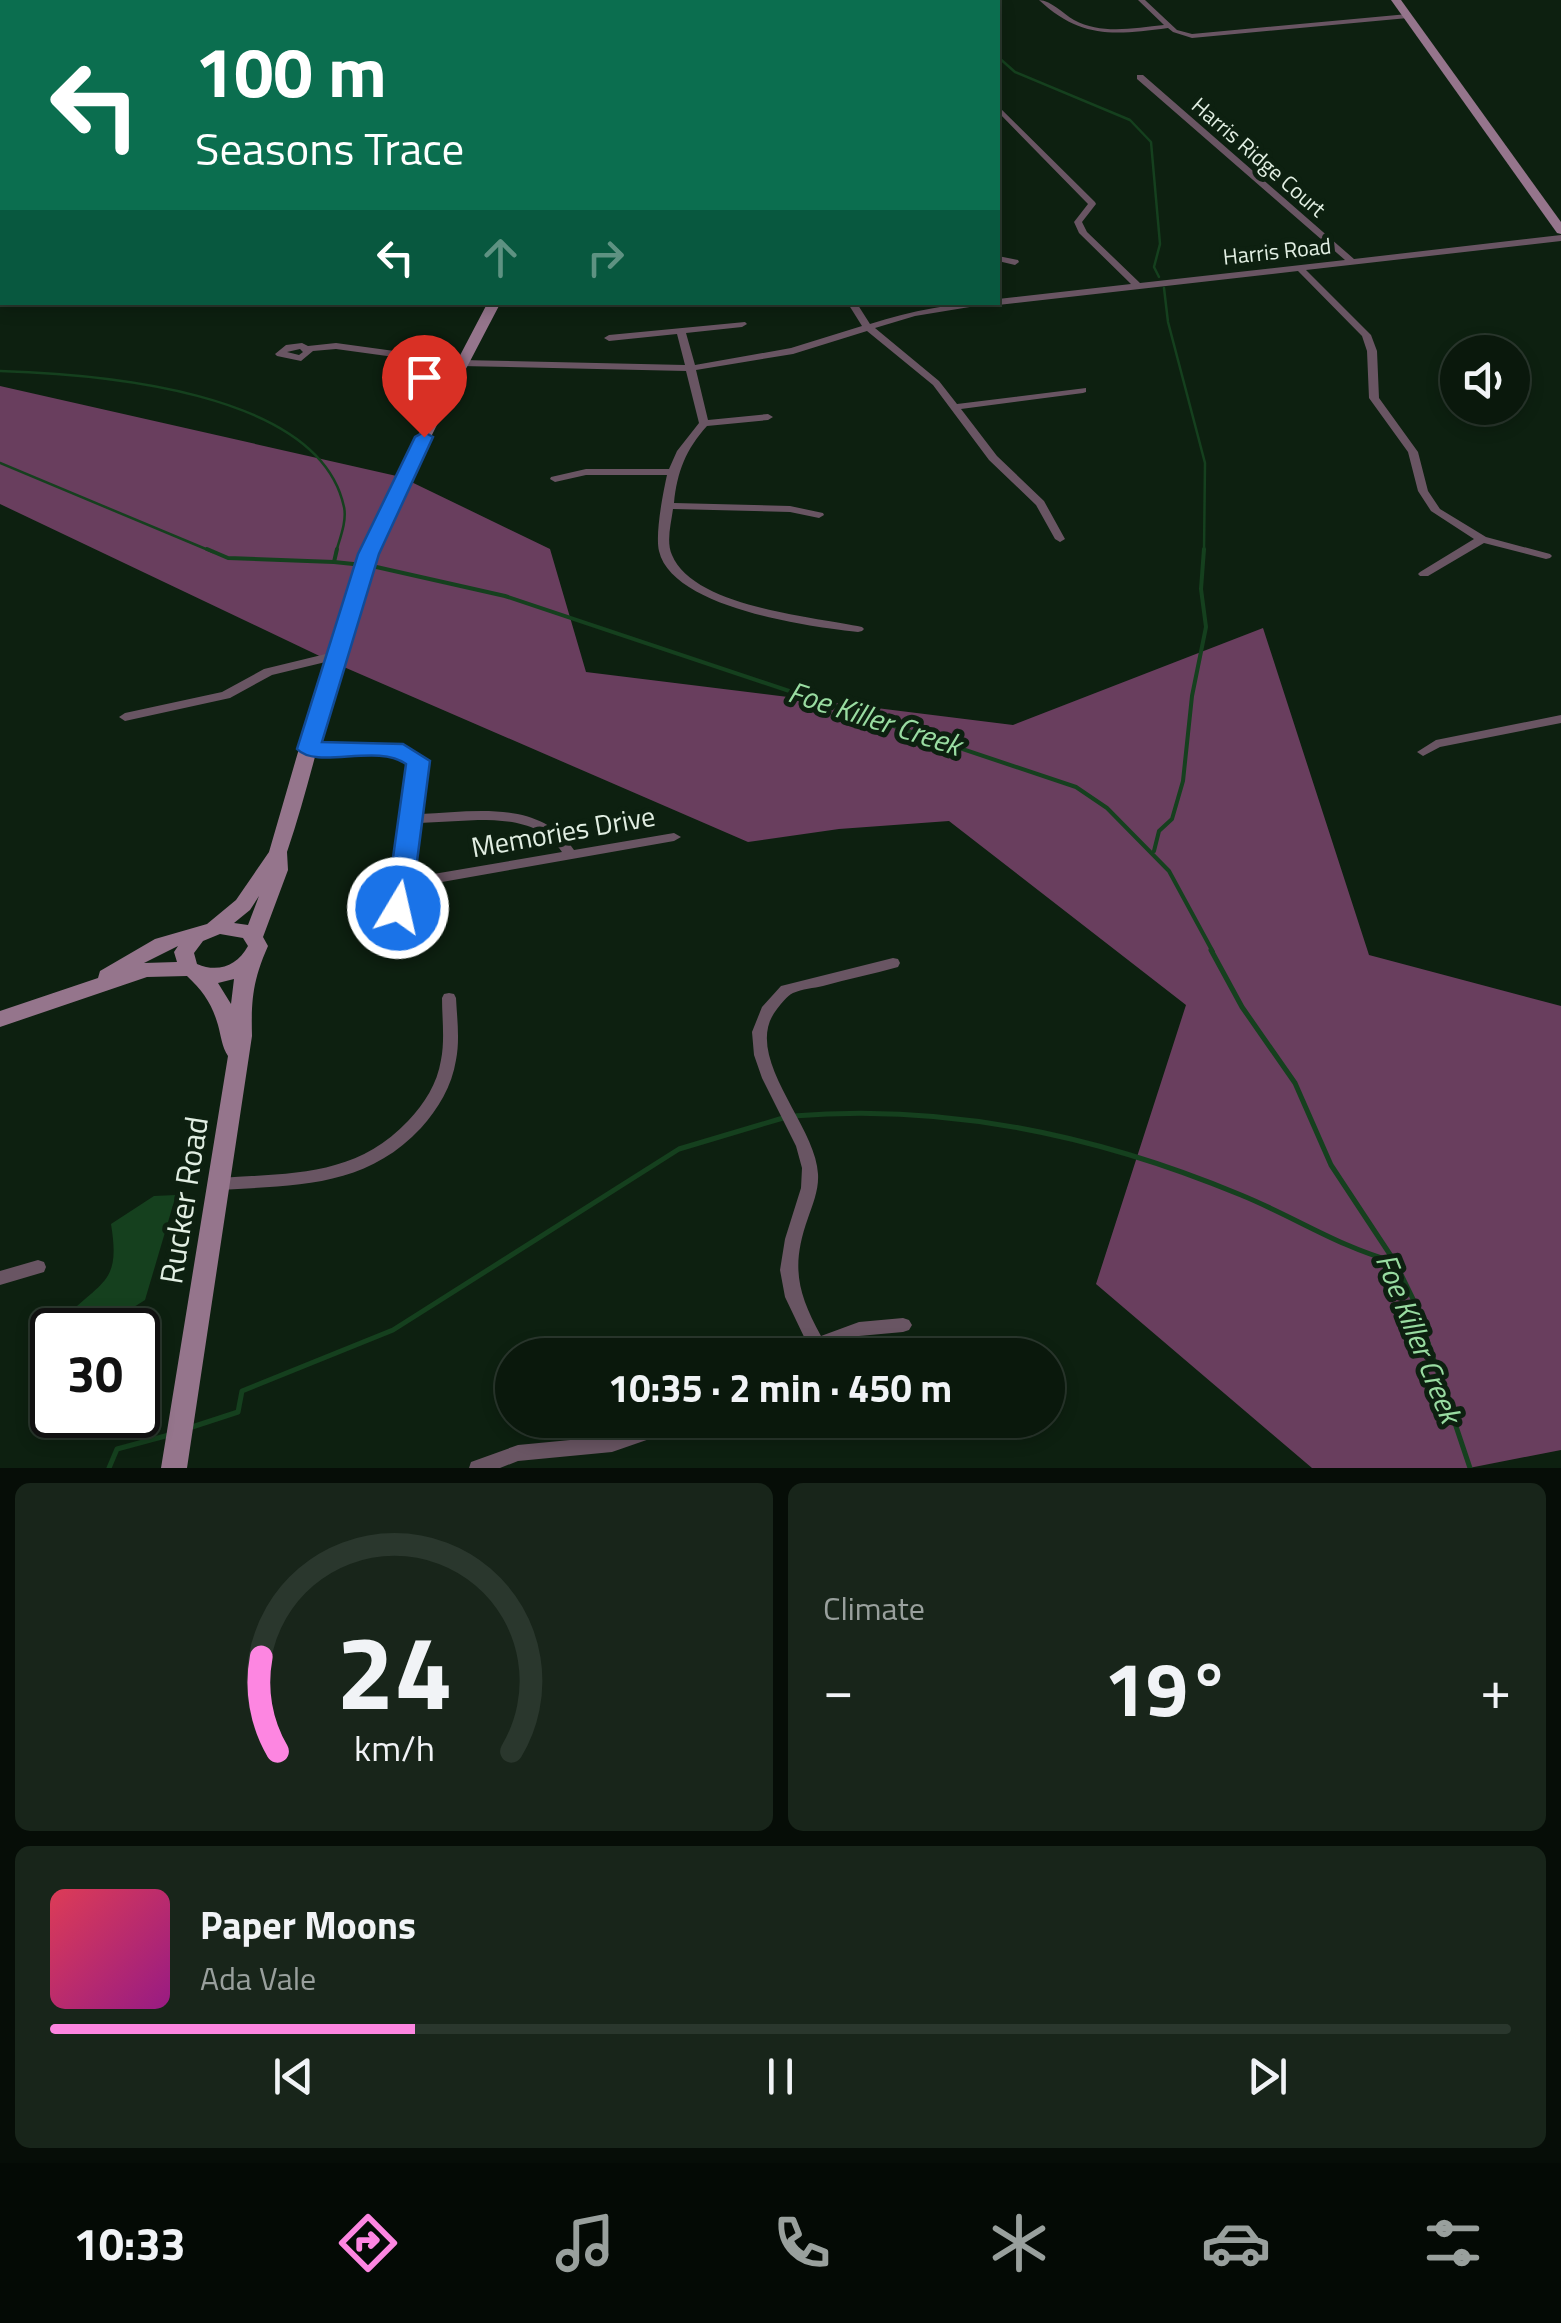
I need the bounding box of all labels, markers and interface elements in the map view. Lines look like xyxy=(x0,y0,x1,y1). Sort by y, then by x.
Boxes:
text: 100 m xyxy=(195,18,387,124)
icon: left xyxy=(30,40,160,170)
street label: Harris Ridge Court xyxy=(1184,89,1334,225)
text: Seasons Trace xyxy=(195,114,464,182)
street label: Harris Road xyxy=(1221,228,1333,274)
icon: left xyxy=(368,230,423,285)
icon: ahead xyxy=(473,230,528,285)
icon: right xyxy=(578,230,633,285)
pin xyxy=(382,335,467,438)
map controls xyxy=(1440,335,1530,425)
button: sound xyxy=(1440,335,1530,425)
icon: arrive xyxy=(397,350,452,405)
water label: Foe Killer Creek xyxy=(783,668,971,769)
street label: Memories Drive xyxy=(468,794,658,868)
position arrow xyxy=(346,856,450,960)
street label: Rucker Road xyxy=(146,1113,220,1287)
water label: Foe Killer Creek xyxy=(1364,1246,1475,1433)
speed limit sign: 30 xyxy=(30,1308,160,1438)
text: 10:35 · 2 min · 450 m xyxy=(608,1359,952,1417)
text: Climate xyxy=(823,1584,925,1632)
text: 24 xyxy=(336,1591,452,1749)
text: 19° xyxy=(1104,1631,1230,1745)
text: − xyxy=(823,1647,854,1730)
text: + xyxy=(1480,1647,1511,1730)
text: km/h xyxy=(354,1720,434,1775)
text: Paper Moons xyxy=(200,1896,416,1954)
text: Ada Vale xyxy=(200,1954,316,2002)
icon: previous xyxy=(266,2049,321,2104)
icon: pause xyxy=(753,2049,808,2104)
icon: next xyxy=(1240,2049,1295,2104)
icon: directions xyxy=(333,2208,403,2278)
icon: music xyxy=(550,2208,620,2278)
icon: phone xyxy=(767,2208,837,2278)
icon: climate xyxy=(984,2208,1054,2278)
icon: car xyxy=(1201,2208,1271,2278)
icon: filters xyxy=(1418,2208,1488,2278)
text: 10:33 xyxy=(73,2209,186,2277)

